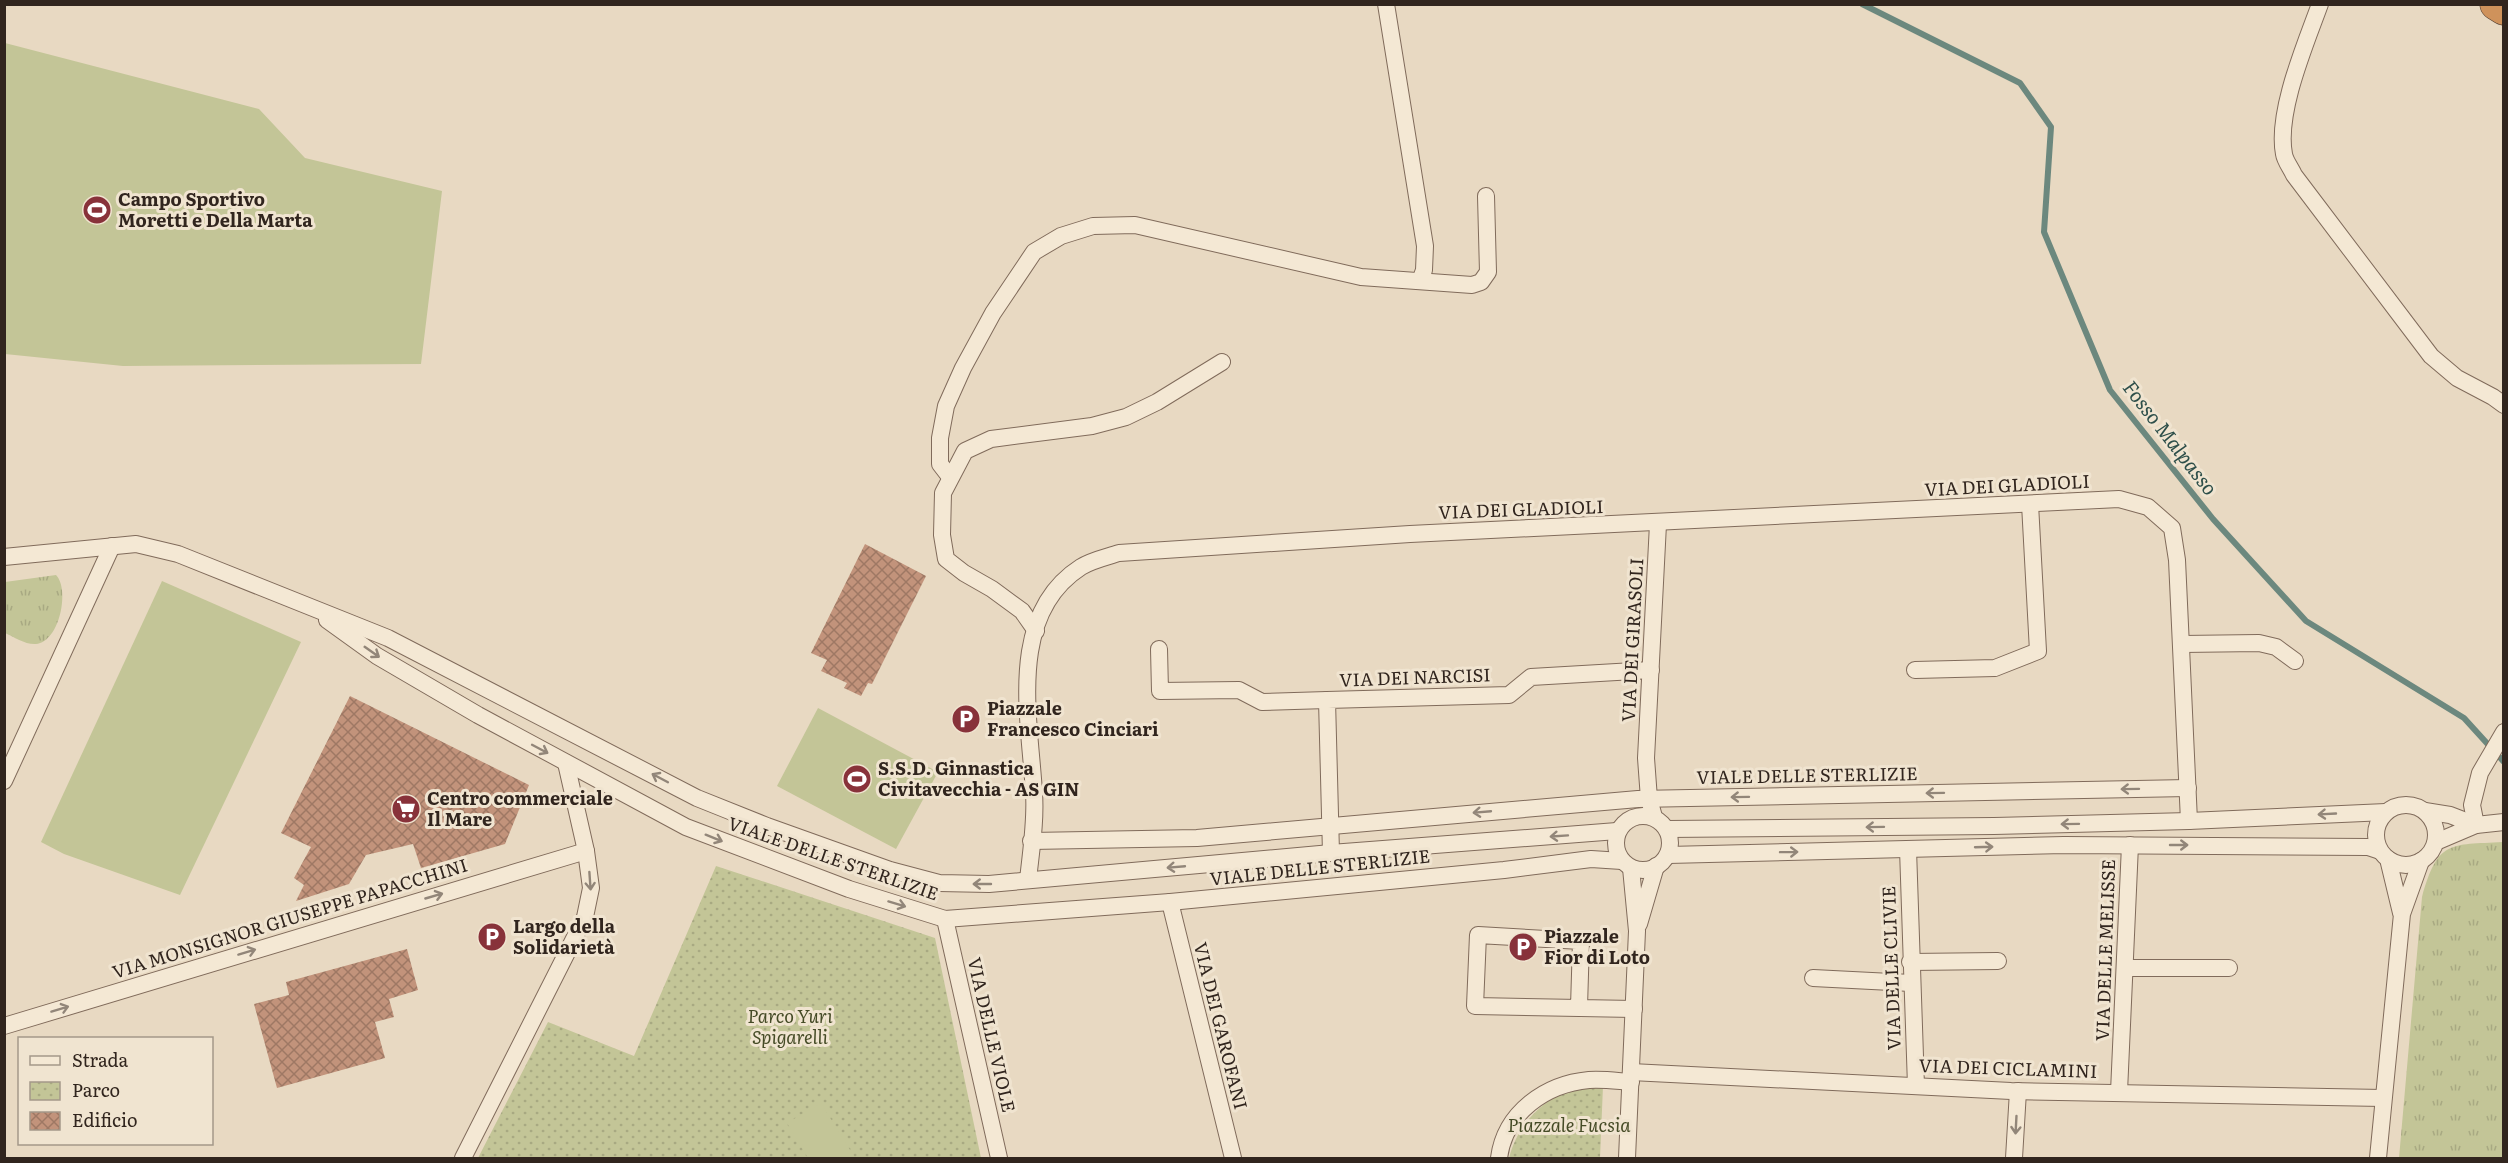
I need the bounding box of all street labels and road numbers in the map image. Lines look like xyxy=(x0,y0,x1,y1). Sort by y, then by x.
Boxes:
street label: VIA DEI GLADIOLI xyxy=(1924,467,2090,502)
street label: VIA DEI GLADIOLI xyxy=(1438,492,1604,525)
street label: VIA DEI GIRASOLI xyxy=(1614,557,1649,723)
street label: VIA DEI NARCISI xyxy=(1339,660,1491,693)
street label: VIALE DELLE STERLIZIE xyxy=(1696,759,1918,790)
street label: VIALE DELLE STERLIZIE xyxy=(724,809,943,906)
street label: VIALE DELLE STERLIZIE xyxy=(1208,842,1431,892)
street label: VIA MONSIGNOR GIUSEPPE PAPACCHINI xyxy=(108,851,471,985)
street label: VIA DELLE MELISSE xyxy=(2088,858,2121,1041)
street label: VIA DELLE CLIVIE xyxy=(1874,885,1907,1051)
street label: VIA DEI GAROFANI xyxy=(1188,939,1255,1112)
street label: VIA DELLE VIOLE xyxy=(962,955,1023,1115)
street label: VIA DEI CICLAMINI xyxy=(1918,1051,2098,1084)

